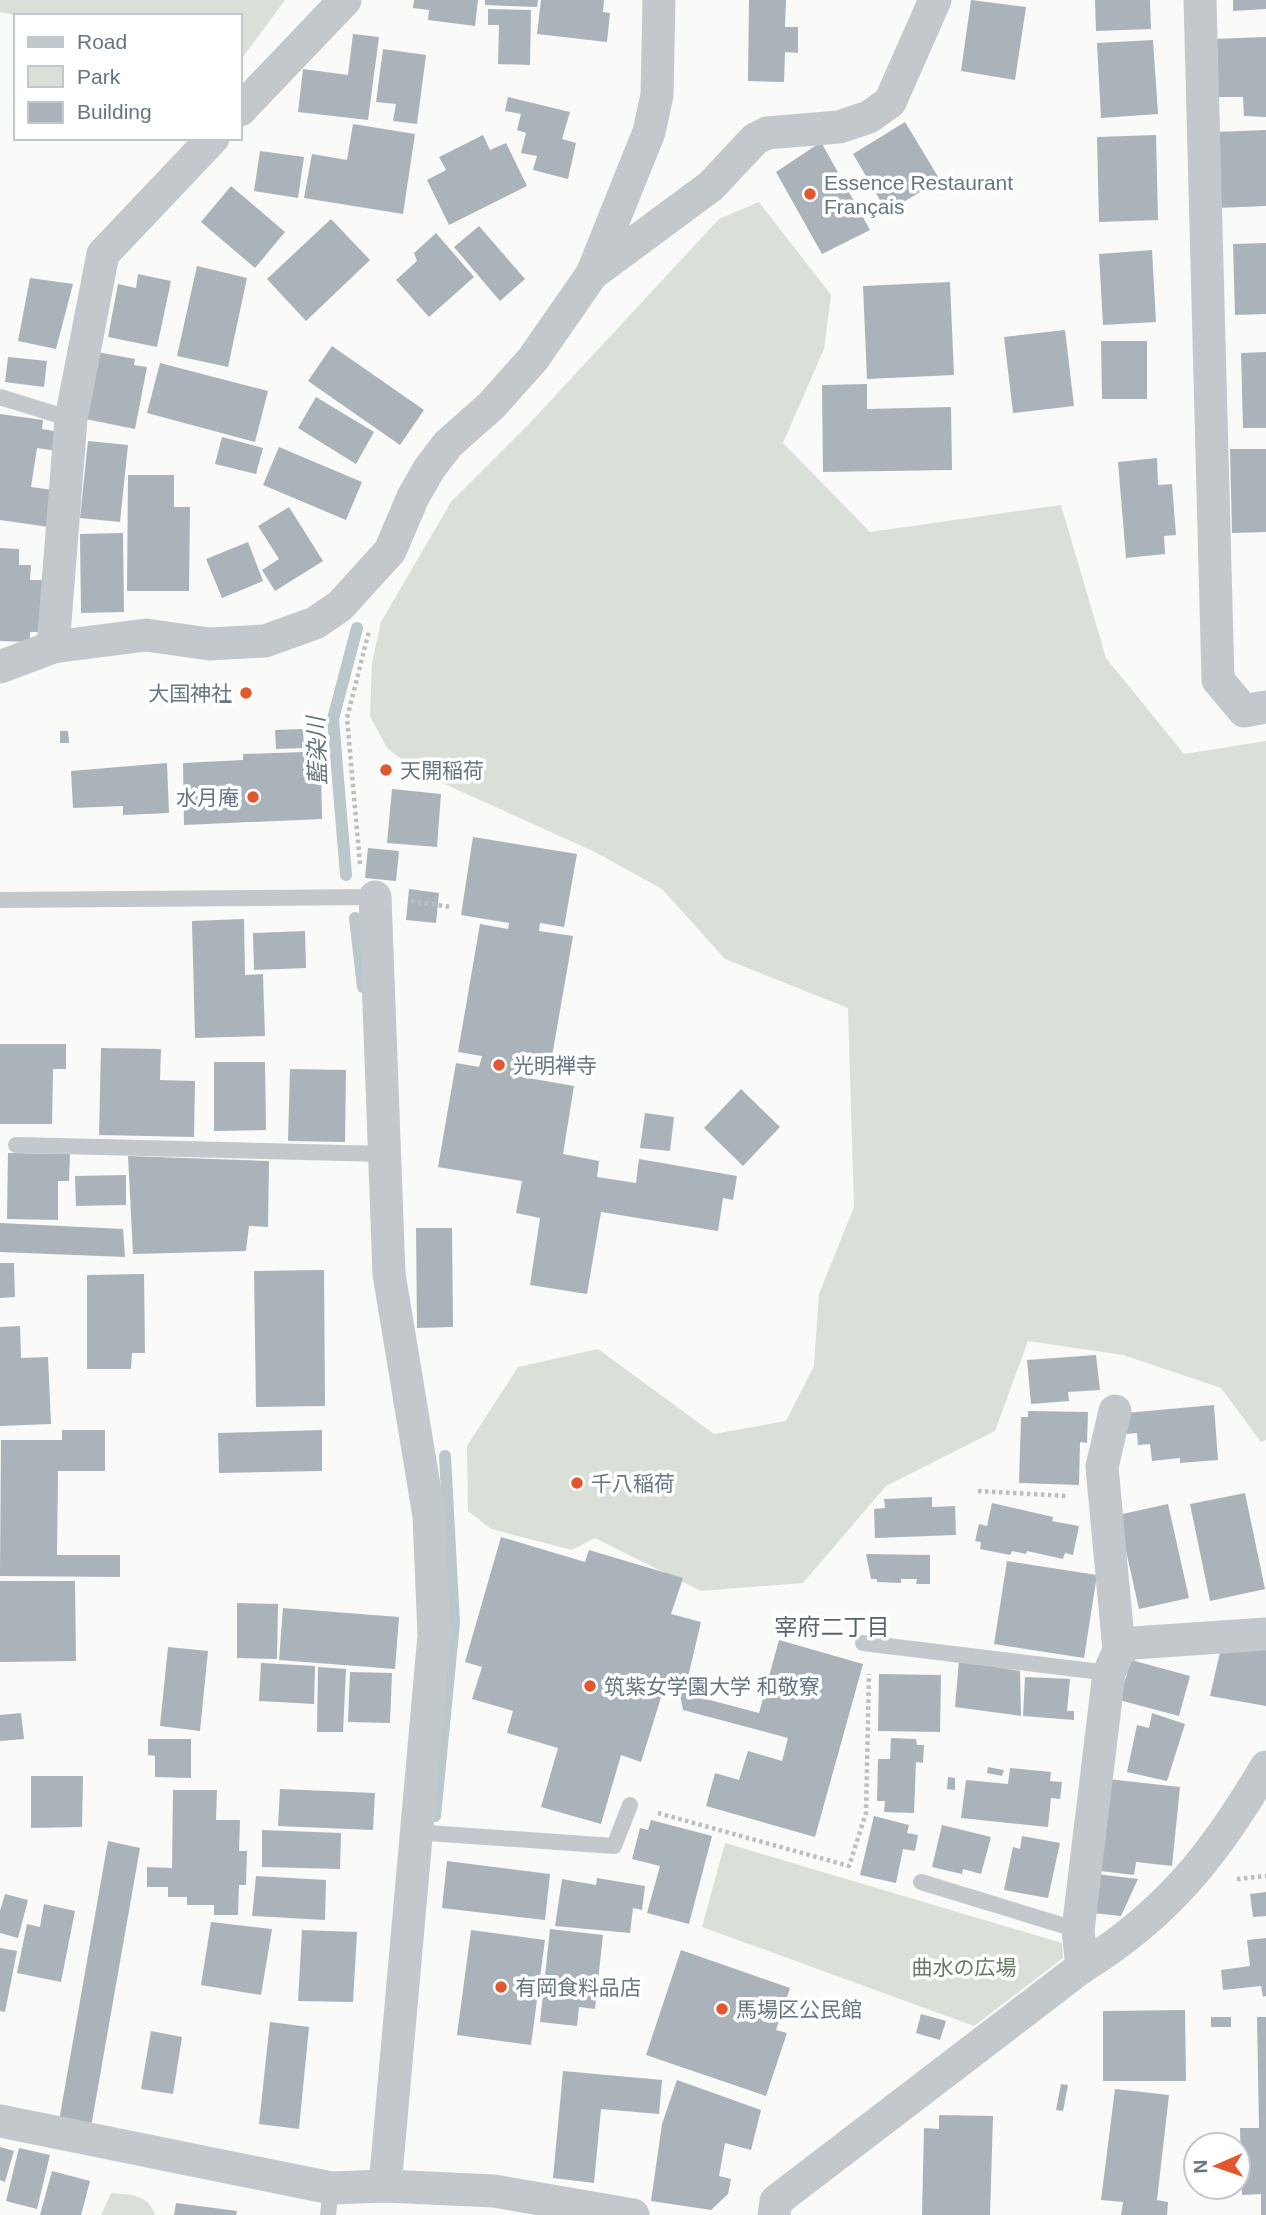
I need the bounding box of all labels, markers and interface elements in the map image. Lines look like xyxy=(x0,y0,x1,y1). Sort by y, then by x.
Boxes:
legend xyxy=(14,14,242,140)
text: Road xyxy=(77,30,127,53)
text: Park xyxy=(77,65,121,88)
text: Building xyxy=(77,100,152,123)
place label: Essence Restaurant Français xyxy=(824,171,1013,218)
marker: Essence Restaurant Français xyxy=(802,186,818,202)
place label: 大国神社 xyxy=(148,682,232,705)
marker: 大国神社 xyxy=(238,685,254,701)
water label: 藍染川 xyxy=(303,713,331,786)
place label: 天開稲荷 xyxy=(400,759,484,782)
marker: 天開稲荷 xyxy=(378,762,394,778)
place label: 水月庵 xyxy=(176,786,239,809)
marker: 水月庵 xyxy=(245,789,261,805)
place label: 光明禅寺 xyxy=(513,1054,597,1077)
marker: 光明禅寺 xyxy=(491,1057,507,1073)
place label: 千八稲荷 xyxy=(591,1472,675,1495)
marker: 千八稲荷 xyxy=(569,1475,585,1491)
district label: 宰府二丁目 xyxy=(775,1614,890,1640)
place label: 筑紫女学園大学 和敬寮 xyxy=(604,1675,820,1698)
marker: 筑紫女学園大学 和敬寮 xyxy=(582,1678,598,1694)
park label: 曲水の広場 xyxy=(912,1956,1017,1979)
place label: 有岡食料品店 xyxy=(515,1976,641,1999)
marker: 有岡食料品店 xyxy=(493,1979,509,1995)
place label: 馬場区公民館 xyxy=(736,1998,862,2021)
marker: 馬場区公民館 xyxy=(714,2001,730,2017)
north arrow xyxy=(1182,2131,1252,2201)
text: N xyxy=(1190,2159,1211,2174)

